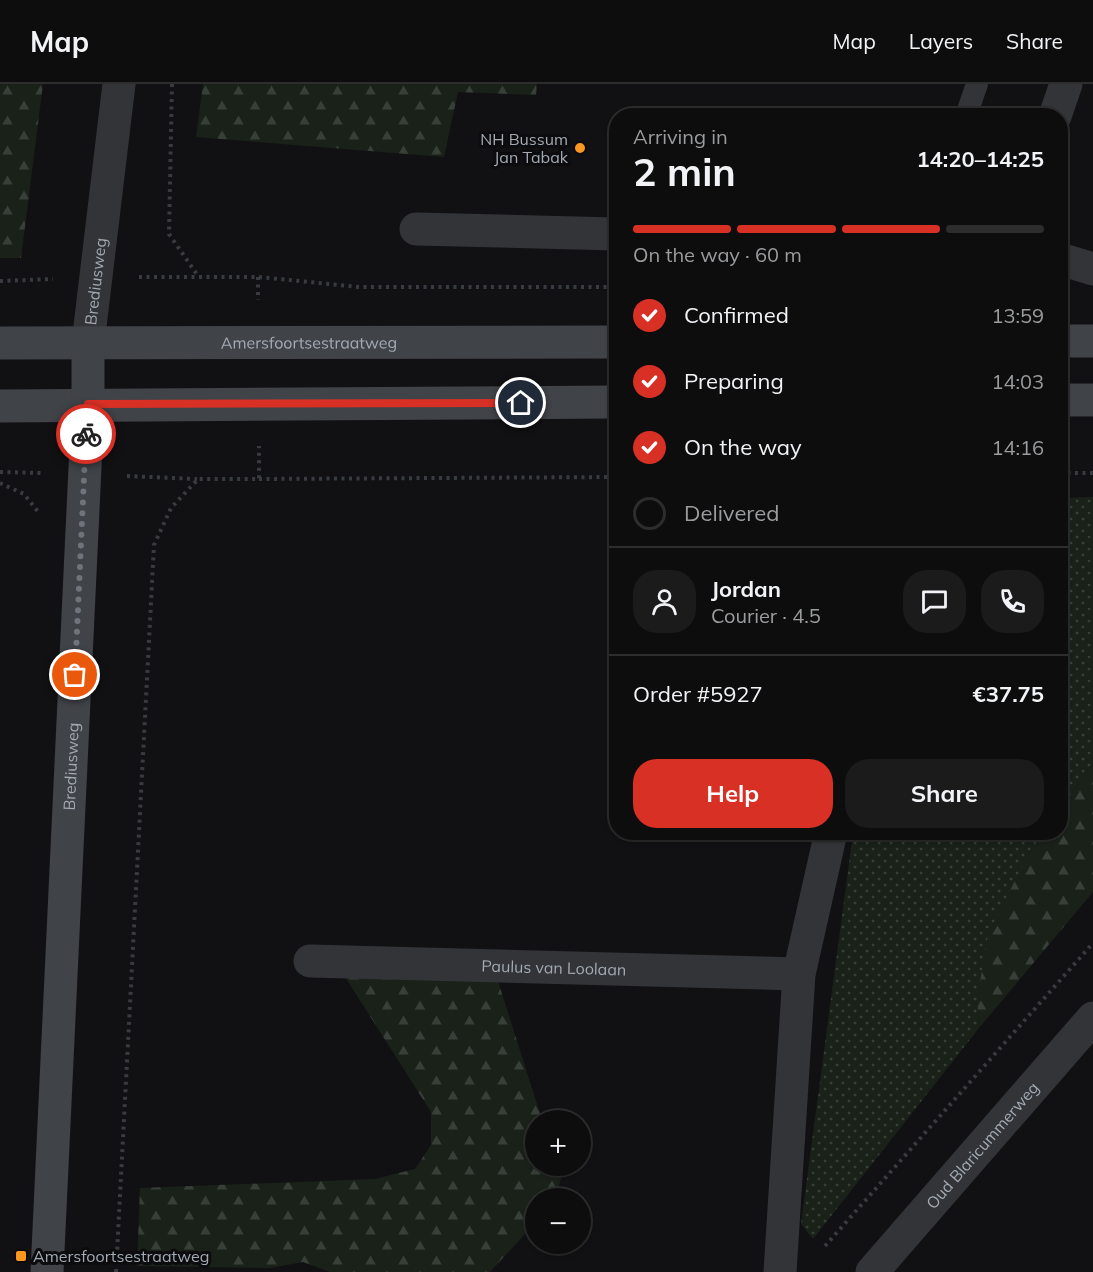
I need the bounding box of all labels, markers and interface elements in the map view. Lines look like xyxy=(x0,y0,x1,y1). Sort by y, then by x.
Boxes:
text: Map xyxy=(30,24,89,59)
text: Map xyxy=(833,28,876,54)
text: Layers xyxy=(909,28,973,54)
text: Share xyxy=(1006,28,1063,54)
text: Arriving in xyxy=(633,124,728,149)
place label: NH Bussum Jan Tabak xyxy=(480,129,569,167)
marker: NH Bussum Jan Tabak xyxy=(573,141,587,155)
text: 14:20–14:25 xyxy=(916,145,1044,173)
text: 2 min xyxy=(633,147,736,196)
street label: Brediusweg xyxy=(80,237,111,326)
text: On the way · 60 m xyxy=(633,242,802,267)
icon: check xyxy=(633,299,666,332)
text: Confirmed xyxy=(684,301,789,329)
text: 13:59 xyxy=(991,303,1044,328)
street label: Amersfoortsestraatweg xyxy=(221,332,397,353)
icon: check xyxy=(633,365,666,398)
text: Preparing xyxy=(684,367,784,395)
text: 14:03 xyxy=(991,369,1044,394)
pin xyxy=(495,377,546,428)
icon: home xyxy=(504,386,537,419)
courier xyxy=(56,404,116,464)
icon: bike xyxy=(70,418,103,451)
icon: check xyxy=(633,431,666,464)
text: On the way xyxy=(684,433,802,461)
text: 14:16 xyxy=(991,435,1044,460)
text: Delivered xyxy=(684,499,779,527)
button: person xyxy=(633,570,696,633)
button: chat xyxy=(903,570,966,633)
button: phone xyxy=(981,570,1044,633)
text: Jordan xyxy=(711,575,781,603)
text: Courier · 4.5 xyxy=(711,603,821,628)
pin xyxy=(49,649,100,700)
icon: bag xyxy=(58,658,91,691)
text: Order #5927 xyxy=(633,680,763,708)
text: €37.75 xyxy=(973,680,1044,708)
street label: Brediusweg xyxy=(59,722,83,811)
button: Help xyxy=(633,759,833,828)
button: Share xyxy=(845,759,1044,828)
street label: Paulus van Loolaan xyxy=(481,956,627,979)
street label: Oud Blaricummerweg xyxy=(922,1078,1043,1213)
map controls xyxy=(525,1110,591,1254)
button: + xyxy=(525,1110,591,1176)
button: − xyxy=(525,1188,591,1254)
place label: Amersfoortsestraatweg xyxy=(33,1246,209,1266)
marker: Amersfoortsestraatweg xyxy=(14,1249,28,1263)

